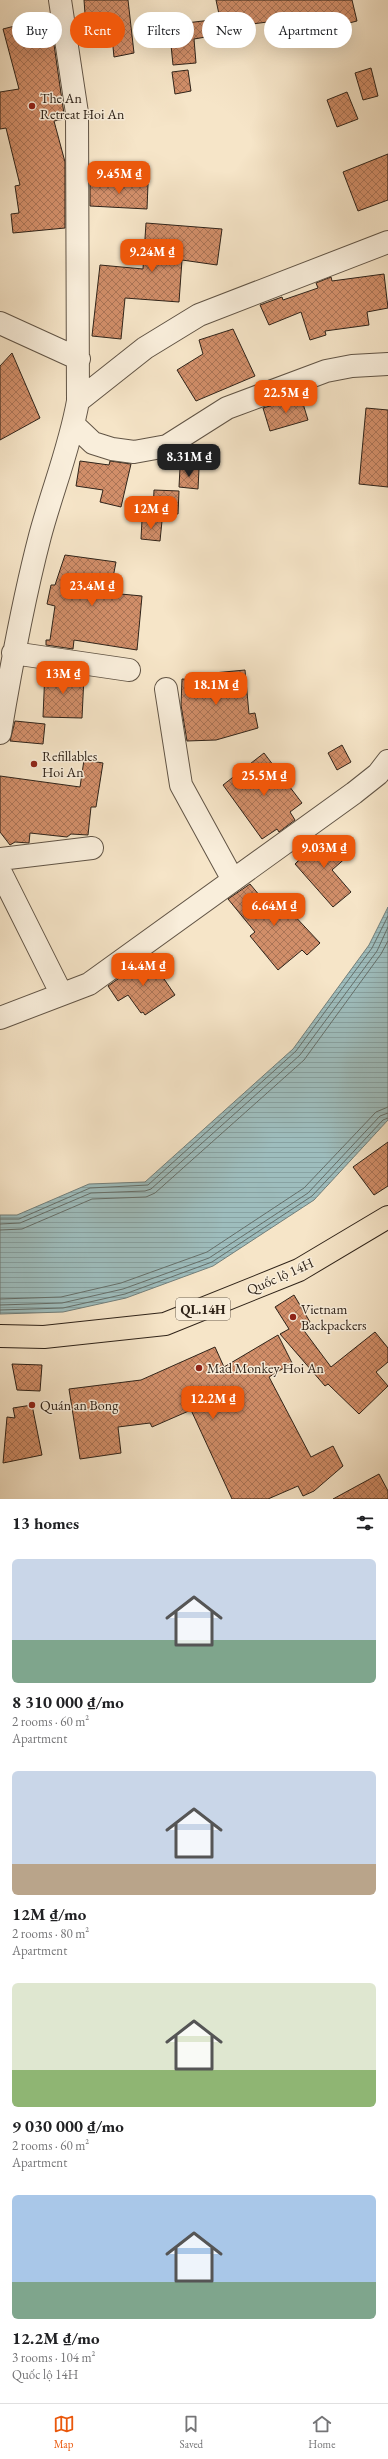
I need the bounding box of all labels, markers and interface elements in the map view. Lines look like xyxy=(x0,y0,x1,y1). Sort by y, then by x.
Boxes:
chip: Buy xyxy=(12,12,62,48)
chip: Rent xyxy=(70,12,125,48)
chip: Filters xyxy=(133,12,194,48)
chip: New xyxy=(202,12,256,48)
chip: Apartment xyxy=(264,12,352,48)
place label: The An Retreat Hoi An xyxy=(40,89,125,123)
marker: The An Retreat Hoi An xyxy=(27,101,37,111)
pin: 9.45M ₫ xyxy=(82,161,156,195)
text: 9.45M ₫ xyxy=(96,165,142,182)
pin: 9.24M ₫ xyxy=(115,239,189,273)
text: 9.24M ₫ xyxy=(129,243,175,260)
pin: 22.5M ₫ xyxy=(249,380,323,414)
text: 22.5M ₫ xyxy=(263,384,309,401)
pin: 8.31M ₫ xyxy=(152,444,226,478)
text: 8.31M ₫ xyxy=(166,448,212,465)
pin: 12M ₫ xyxy=(123,496,179,530)
text: 12M ₫ xyxy=(133,500,169,517)
pin: 23.4M ₫ xyxy=(55,573,129,607)
text: 23.4M ₫ xyxy=(69,577,115,594)
pin: 13M ₫ xyxy=(35,661,91,695)
text: 13M ₫ xyxy=(45,665,81,682)
pin: 18.1M ₫ xyxy=(179,672,253,706)
text: 18.1M ₫ xyxy=(193,676,239,693)
place label: Refillables Hoi An xyxy=(42,747,98,781)
marker: Refillables Hoi An xyxy=(29,759,39,769)
pin: 25.5M ₫ xyxy=(227,763,301,797)
text: 25.5M ₫ xyxy=(241,767,287,784)
pin: 9.03M ₫ xyxy=(287,835,361,869)
text: 9.03M ₫ xyxy=(301,839,347,856)
pin: 6.64M ₫ xyxy=(237,893,311,927)
text: 6.64M ₫ xyxy=(251,897,297,914)
pin: 14.4M ₫ xyxy=(106,953,180,987)
text: 14.4M ₫ xyxy=(120,957,166,974)
street label: Quốc lộ 14H xyxy=(244,1253,316,1299)
road number: QL.14H xyxy=(176,1298,230,1320)
place label: Vietnam Backpackers xyxy=(301,1300,367,1334)
marker: Vietnam Backpackers xyxy=(288,1312,298,1322)
place label: Mad Monkey Hoi An xyxy=(207,1359,325,1377)
marker: Mad Monkey Hoi An xyxy=(194,1363,204,1373)
pin: 12.2M ₫ xyxy=(176,1386,250,1420)
text: 12.2M ₫ xyxy=(190,1390,236,1407)
place label: Quán an Bong xyxy=(40,1396,119,1414)
marker: Quán an Bong xyxy=(27,1400,37,1410)
text: 13 homes xyxy=(12,1512,79,1534)
icon: filters xyxy=(354,1512,376,1534)
icon: home xyxy=(158,1585,230,1657)
text: 8 310 000 ₫/mo xyxy=(12,1691,124,1713)
text: 2 rooms · 60 m² xyxy=(12,1713,89,1730)
text: Apartment xyxy=(12,1730,67,1747)
icon: home xyxy=(158,1797,230,1869)
text: 12M ₫/mo xyxy=(12,1903,86,1925)
text: 2 rooms · 80 m² xyxy=(12,1925,89,1942)
text: Apartment xyxy=(12,1942,67,1959)
icon: home xyxy=(158,2009,230,2081)
text: 9 030 000 ₫/mo xyxy=(12,2115,124,2137)
text: 2 rooms · 60 m² xyxy=(12,2137,89,2154)
text: Apartment xyxy=(12,2154,67,2171)
icon: home xyxy=(158,2221,230,2293)
text: 12.2M ₫/mo xyxy=(12,2327,99,2349)
text: 3 rooms · 104 m² xyxy=(12,2349,96,2366)
text: Quốc lộ 14H xyxy=(12,2366,78,2383)
tab: Map xyxy=(53,2413,75,2451)
tab: Saved xyxy=(180,2413,203,2451)
tab: Home xyxy=(308,2413,335,2451)

